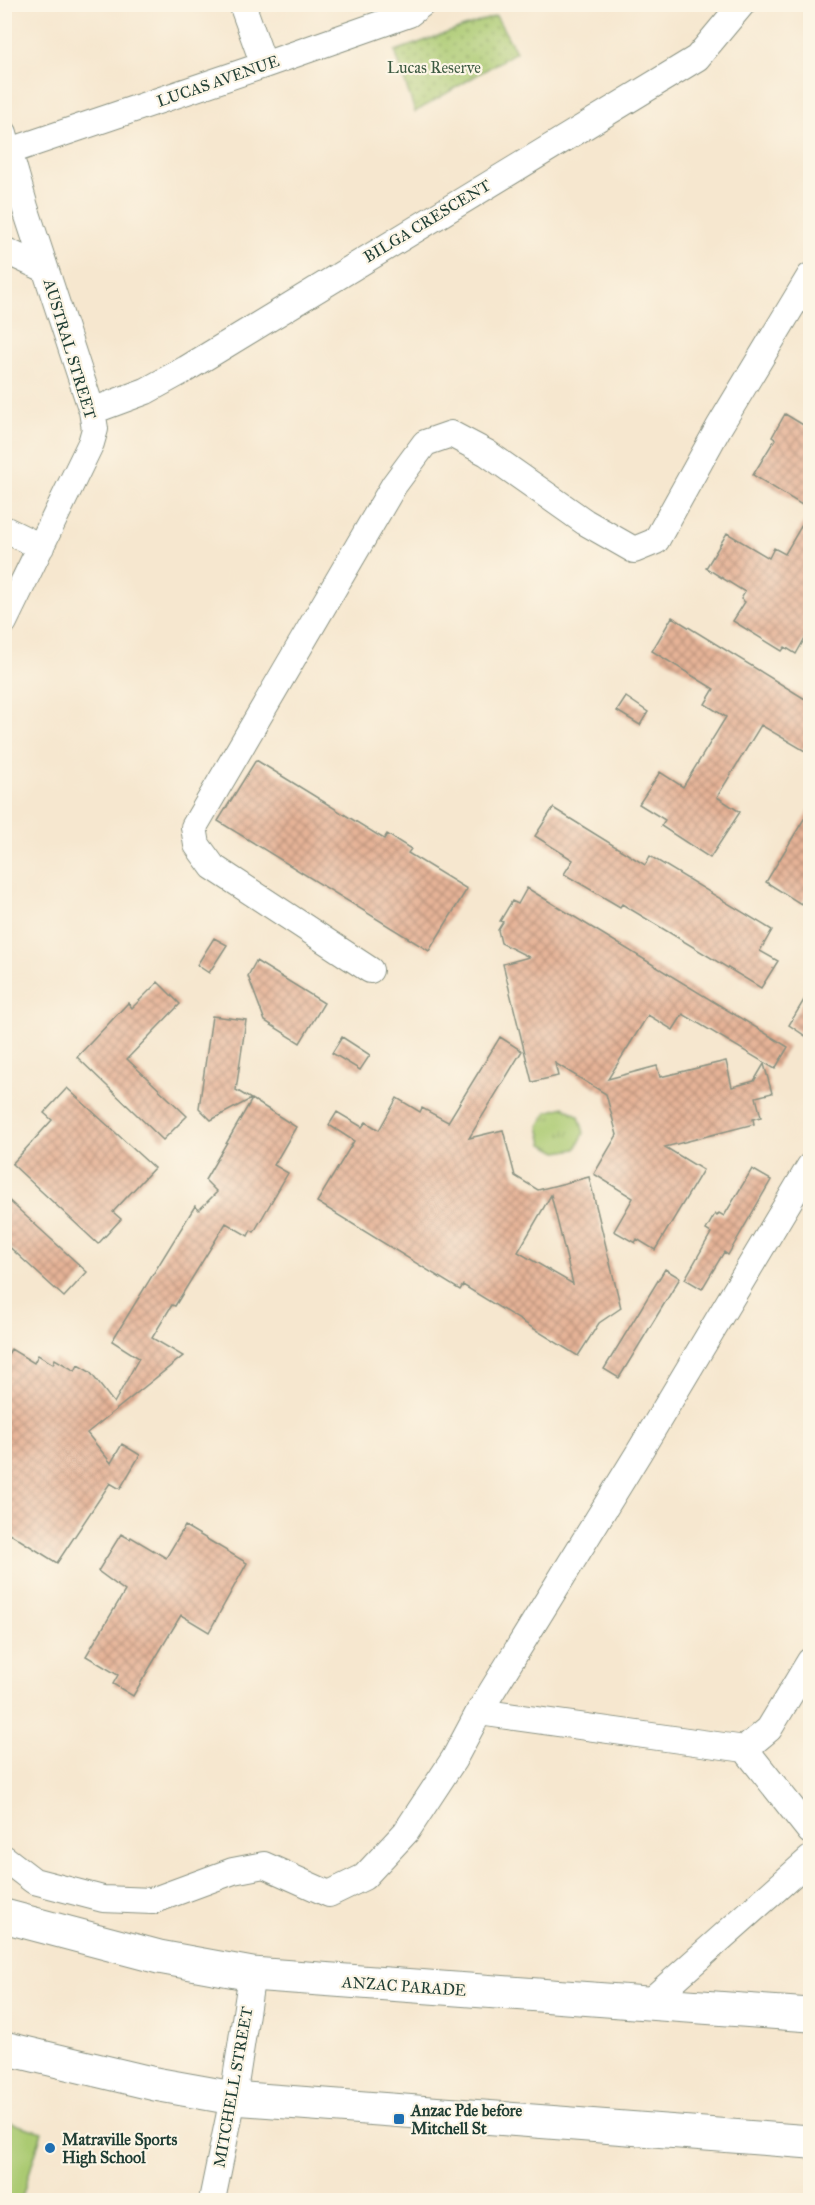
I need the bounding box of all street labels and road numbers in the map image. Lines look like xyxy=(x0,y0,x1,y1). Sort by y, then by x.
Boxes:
street label: LUCAS AVENUE xyxy=(154,51,282,111)
street label: BILGA CRESCENT xyxy=(360,176,494,266)
street label: AUSTRAL STREET xyxy=(39,276,100,421)
street label: ANZAC PARADE xyxy=(340,1972,467,2000)
street label: MITCHELL STREET xyxy=(209,2005,257,2169)

